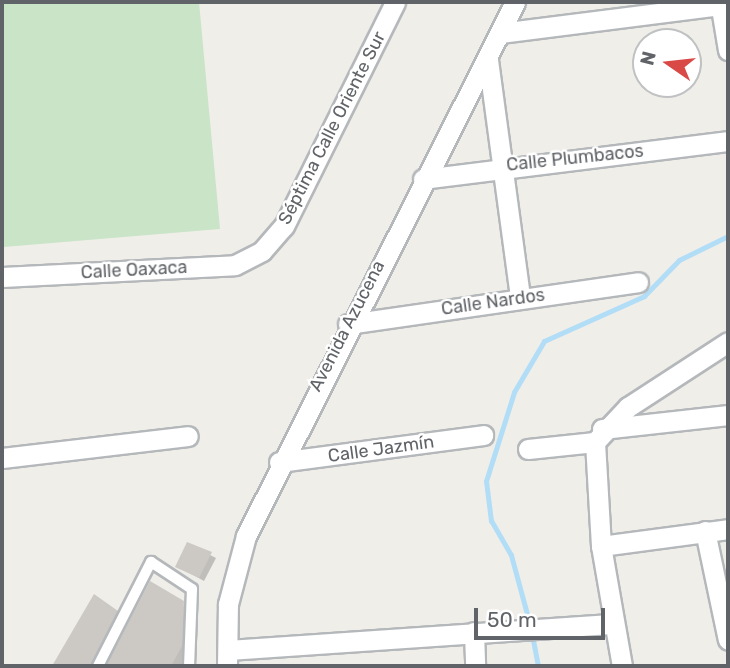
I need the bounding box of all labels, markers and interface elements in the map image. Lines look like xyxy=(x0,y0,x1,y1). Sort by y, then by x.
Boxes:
street label: Séptima Calle Oriente Sur xyxy=(274,28,390,228)
north arrow xyxy=(632,28,702,98)
text: N xyxy=(635,49,661,68)
street label: Calle Plumbacos xyxy=(505,140,645,176)
street label: Calle Oaxaca xyxy=(80,256,188,284)
street label: Avenida Azucena xyxy=(305,257,389,395)
street label: Calle Nardos xyxy=(440,284,546,320)
street label: Calle Jazmín xyxy=(327,431,435,467)
scale bar xyxy=(478,594,609,638)
text: 50 m xyxy=(487,607,537,632)

